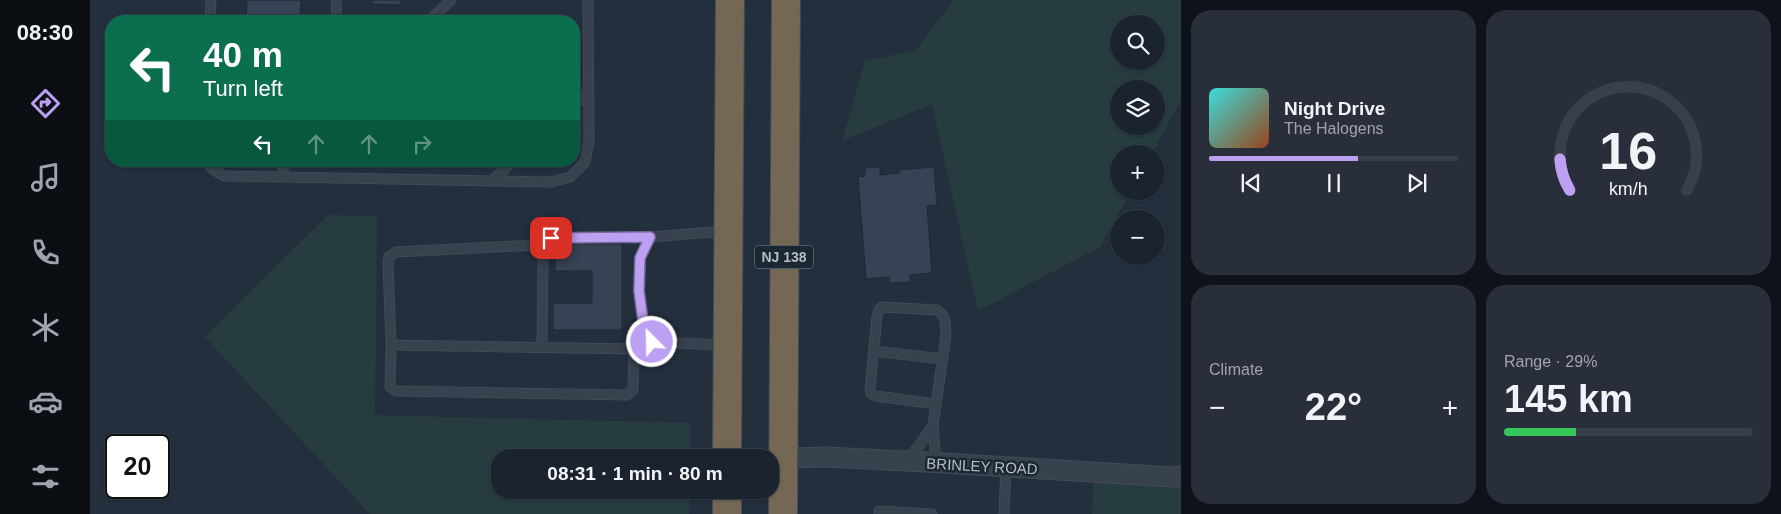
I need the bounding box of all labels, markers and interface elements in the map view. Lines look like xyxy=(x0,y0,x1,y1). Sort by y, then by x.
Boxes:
map controls xyxy=(1110,15,1165,265)
button: search xyxy=(1110,15,1165,70)
text: 08:30 xyxy=(17,20,73,45)
icon: left xyxy=(120,35,185,100)
text: 40 m xyxy=(203,35,283,74)
text: Turn left xyxy=(203,76,283,101)
button: layers xyxy=(1110,80,1165,135)
icon: directions xyxy=(28,86,63,121)
text: Night Drive xyxy=(1284,98,1385,119)
text: The Halogens xyxy=(1284,120,1384,137)
text: 16 xyxy=(1600,122,1657,180)
icon: left xyxy=(249,130,277,158)
icon: ahead xyxy=(302,130,330,158)
icon: ahead xyxy=(355,130,383,158)
icon: right xyxy=(408,130,436,158)
button: + xyxy=(1110,145,1165,200)
icon: music xyxy=(28,160,63,195)
icon: previous xyxy=(1237,169,1265,197)
icon: pause xyxy=(1320,169,1348,197)
icon: next xyxy=(1403,169,1431,197)
text: km/h xyxy=(1609,179,1648,199)
button: − xyxy=(1110,210,1165,265)
pin xyxy=(530,217,572,259)
icon: arrive xyxy=(537,224,565,252)
icon: phone xyxy=(28,235,63,270)
road number: NJ 138 xyxy=(755,246,813,268)
icon: climate xyxy=(28,310,63,345)
position arrow xyxy=(625,315,677,367)
text: Range · 29% xyxy=(1504,353,1597,370)
text: Climate xyxy=(1209,361,1263,378)
text: 145 km xyxy=(1504,378,1633,420)
icon: car xyxy=(28,384,63,419)
text: 22° xyxy=(1305,386,1362,428)
text: − xyxy=(1209,392,1225,423)
text: + xyxy=(1442,392,1458,423)
speed limit sign: 20 xyxy=(105,434,170,499)
street label: BRINLEY ROAD xyxy=(926,455,1038,477)
icon: filters xyxy=(28,459,63,494)
text: 08:31 · 1 min · 80 m xyxy=(547,463,723,484)

